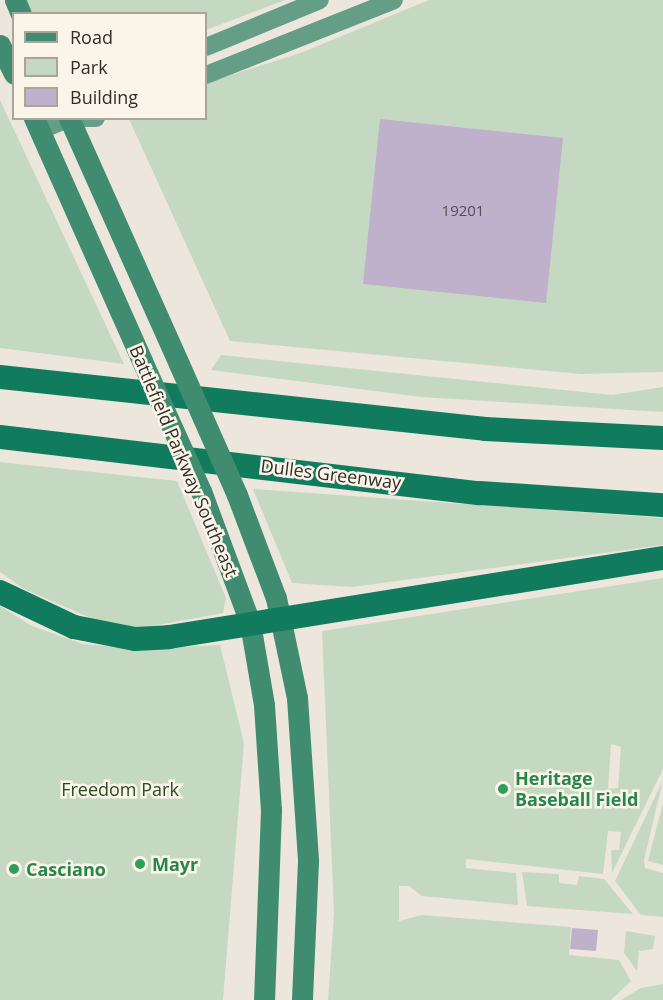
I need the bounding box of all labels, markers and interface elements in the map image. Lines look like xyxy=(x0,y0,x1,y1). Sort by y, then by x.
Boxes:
legend xyxy=(12,12,207,120)
text: Road xyxy=(70,25,113,49)
text: Park xyxy=(70,55,108,79)
text: Building xyxy=(70,85,138,109)
house number: 19201 xyxy=(442,202,484,220)
street label: Battlefield Parkway Southeast xyxy=(125,342,243,580)
street label: Dulles Greenway xyxy=(260,455,402,493)
place label: Heritage Baseball Field xyxy=(515,768,638,810)
park label: Freedom Park xyxy=(61,778,179,800)
marker: Heritage Baseball Field xyxy=(496,782,510,796)
place label: Mayr xyxy=(152,853,198,875)
marker: Mayr xyxy=(133,857,147,871)
place label: Casciano xyxy=(26,858,106,880)
marker: Casciano xyxy=(7,862,21,876)

